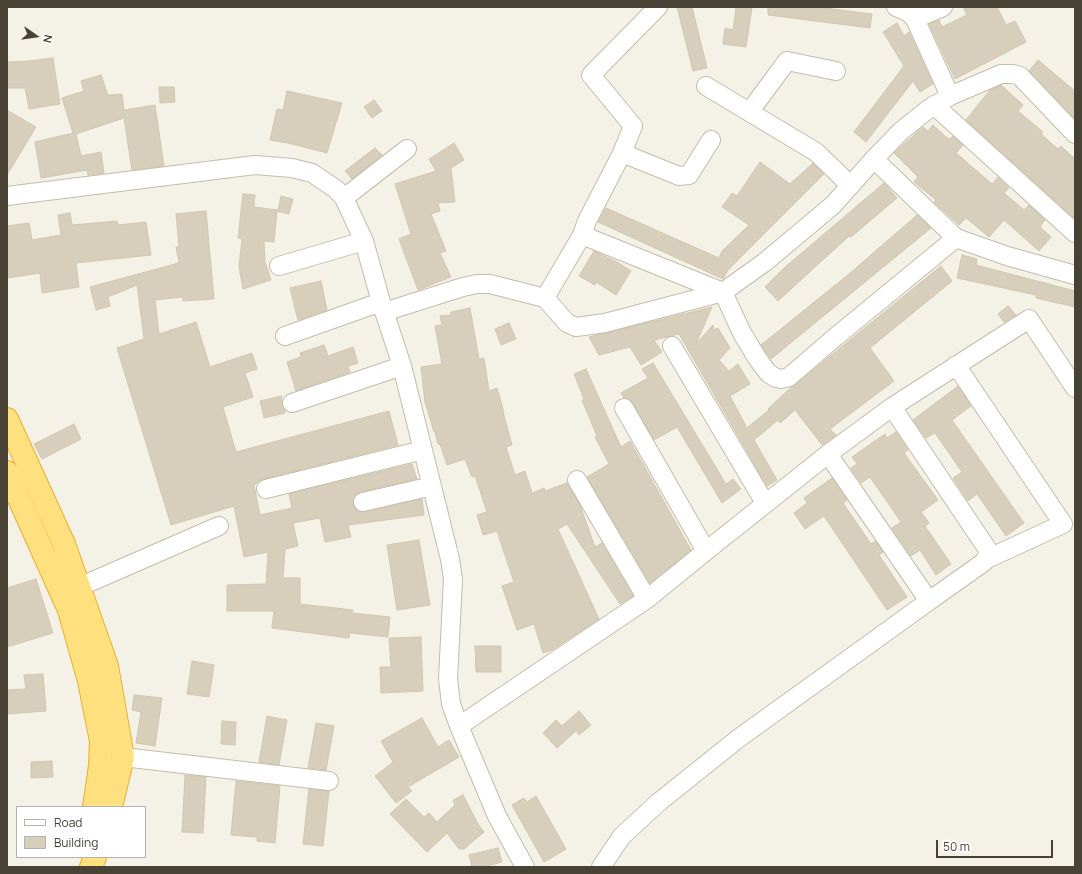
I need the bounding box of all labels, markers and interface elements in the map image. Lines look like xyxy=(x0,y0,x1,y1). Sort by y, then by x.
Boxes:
north arrow xyxy=(16,16,56,56)
text: N xyxy=(40,33,56,44)
legend xyxy=(16,806,146,858)
text: Road xyxy=(54,814,82,831)
scale bar xyxy=(938,832,1055,858)
text: Building xyxy=(54,834,98,851)
text: 50 m xyxy=(943,838,970,855)

